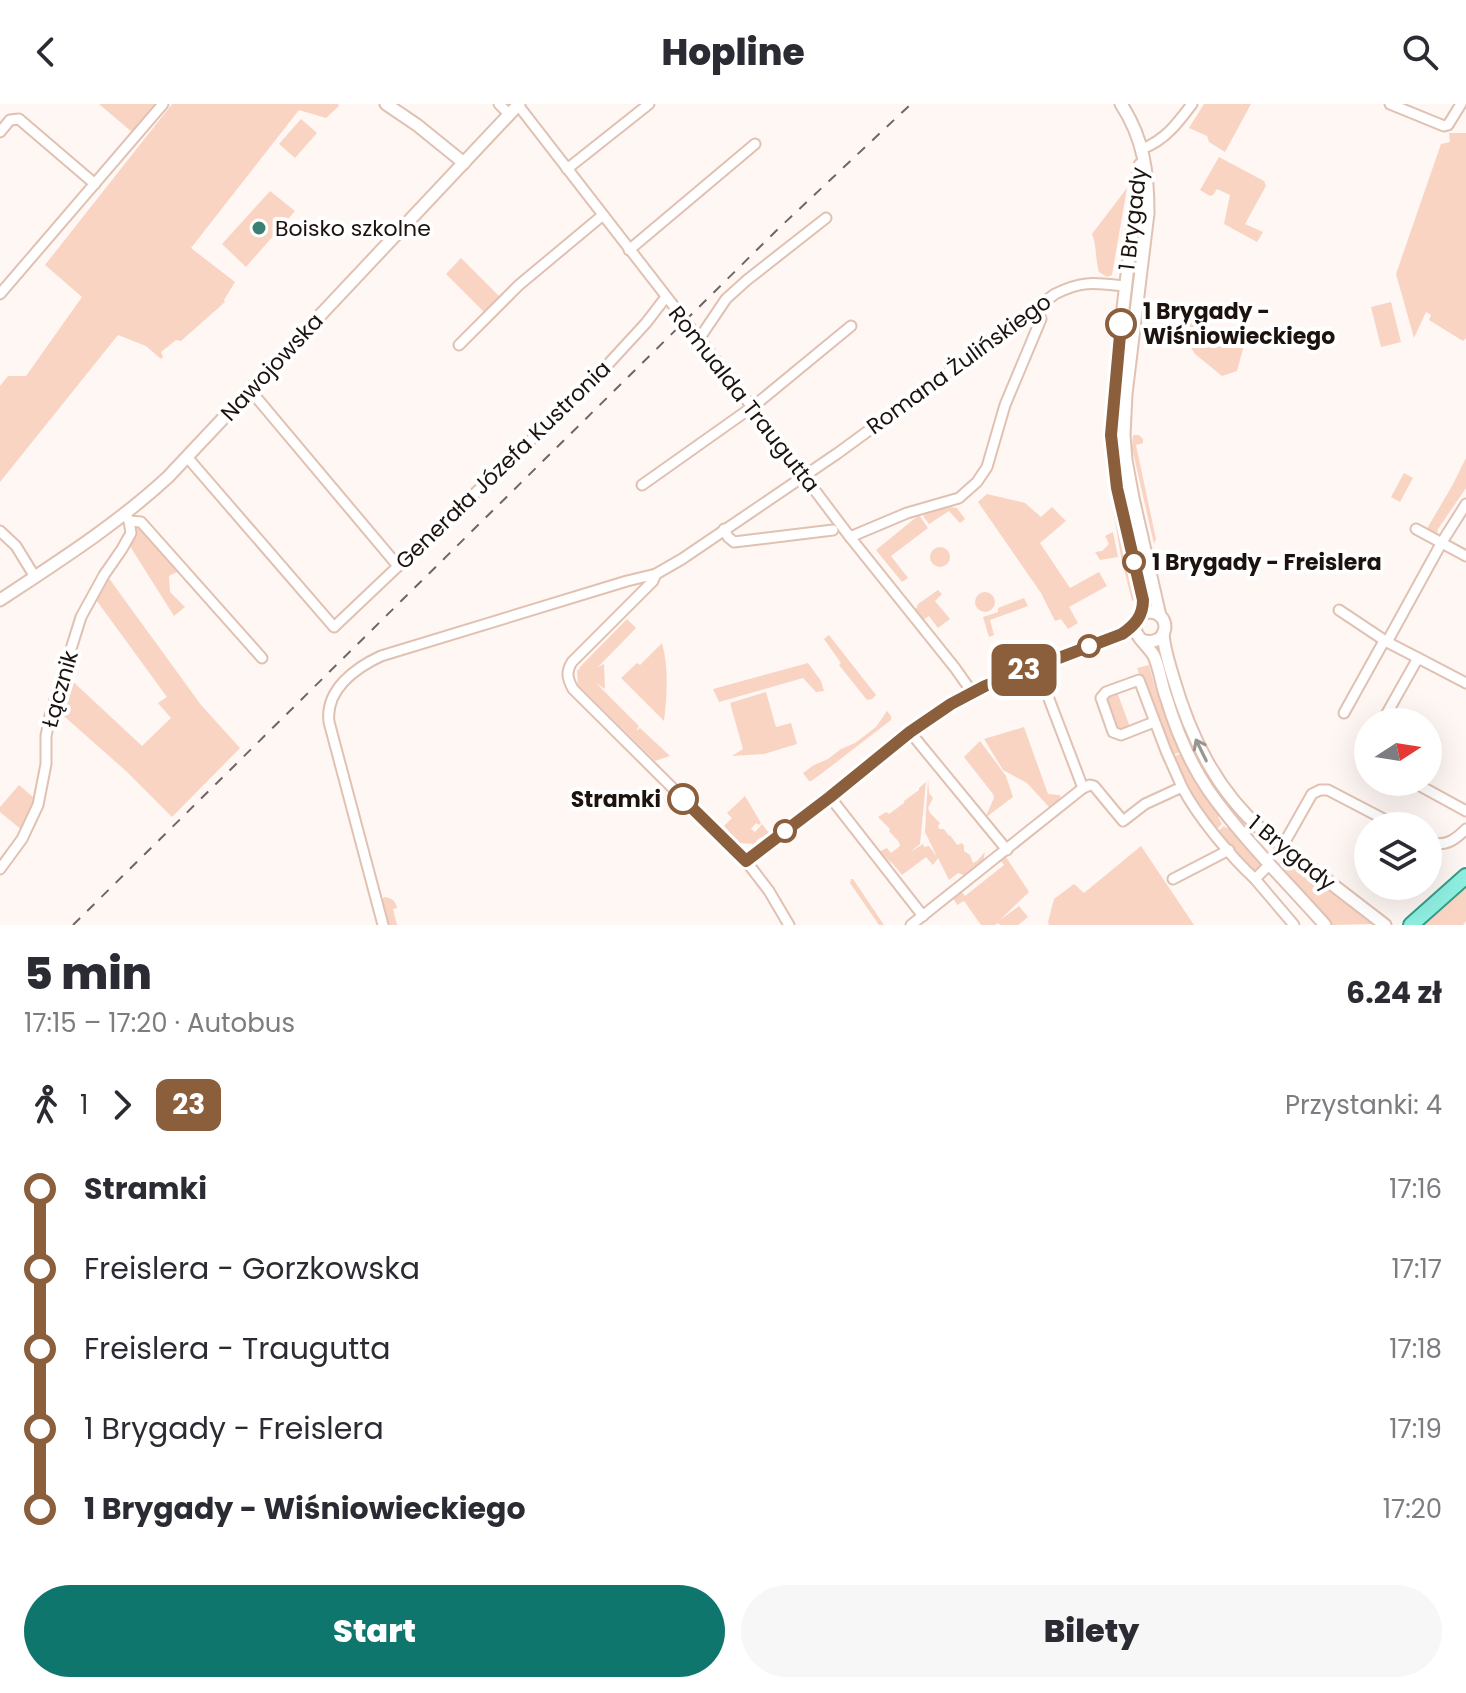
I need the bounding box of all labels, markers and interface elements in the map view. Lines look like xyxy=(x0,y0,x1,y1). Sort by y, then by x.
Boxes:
text: Hopline xyxy=(661,27,805,78)
icon: back xyxy=(24,30,68,74)
icon: search xyxy=(1398,30,1442,74)
street label: 1 Brygady xyxy=(1111,165,1155,273)
place label: Boisko szkolne xyxy=(275,213,431,244)
marker: Boisko szkolne xyxy=(250,219,268,237)
street label: Romana Żulińskiego xyxy=(860,286,1058,442)
place label: 1 Brygady - Wiśniowieckiego xyxy=(1143,296,1335,352)
street label: Romualda Traugutta xyxy=(661,299,827,499)
street label: Nawojowska xyxy=(214,306,330,428)
marker: 1 Brygady - Wiśniowieckiego xyxy=(1106,309,1136,339)
street label: Generała Józefa Kustronia xyxy=(388,354,618,576)
place label: 1 Brygady - Freislera xyxy=(1152,547,1382,578)
marker: 1 Brygady - Freislera xyxy=(1123,551,1145,573)
unlabelled marker xyxy=(1078,635,1100,657)
line badge: 23 xyxy=(988,644,1060,696)
street label: Łącznik xyxy=(34,646,86,731)
text: 23 xyxy=(1008,650,1040,689)
north arrow xyxy=(1354,708,1442,796)
map controls xyxy=(1354,708,1442,900)
one-way arrow xyxy=(1193,739,1208,763)
place label: Stramki xyxy=(571,784,661,815)
marker: Stramki xyxy=(668,784,698,814)
street label: 1 Brygady xyxy=(1242,808,1343,898)
button: layers xyxy=(1354,812,1442,900)
unlabelled marker xyxy=(774,820,796,842)
text: 5 min xyxy=(24,943,152,1004)
text: 6.24 zł xyxy=(1346,971,1442,1014)
text: 17:15 – 17:20 · Autobus xyxy=(24,1005,295,1041)
icon: walk xyxy=(24,1083,68,1127)
icon: forward xyxy=(100,1083,144,1127)
text: 23 xyxy=(172,1085,205,1124)
text: 1 xyxy=(80,1087,88,1123)
text: Przystanki: 4 xyxy=(1285,1087,1442,1123)
text: Stramki xyxy=(84,1167,207,1210)
text: 17:16 xyxy=(1389,1171,1442,1207)
text: Freislera - Gorzkowska xyxy=(84,1247,420,1290)
text: 17:17 xyxy=(1391,1251,1442,1287)
text: Freislera - Traugutta xyxy=(84,1327,390,1370)
text: 17:18 xyxy=(1389,1331,1442,1367)
text: 1 Brygady - Freislera xyxy=(84,1407,384,1450)
text: 17:19 xyxy=(1389,1411,1442,1447)
text: 1 Brygady - Wiśniowieckiego xyxy=(84,1487,526,1530)
text: 17:20 xyxy=(1383,1491,1442,1527)
button: Start xyxy=(24,1585,725,1677)
button: Bilety xyxy=(741,1585,1442,1677)

